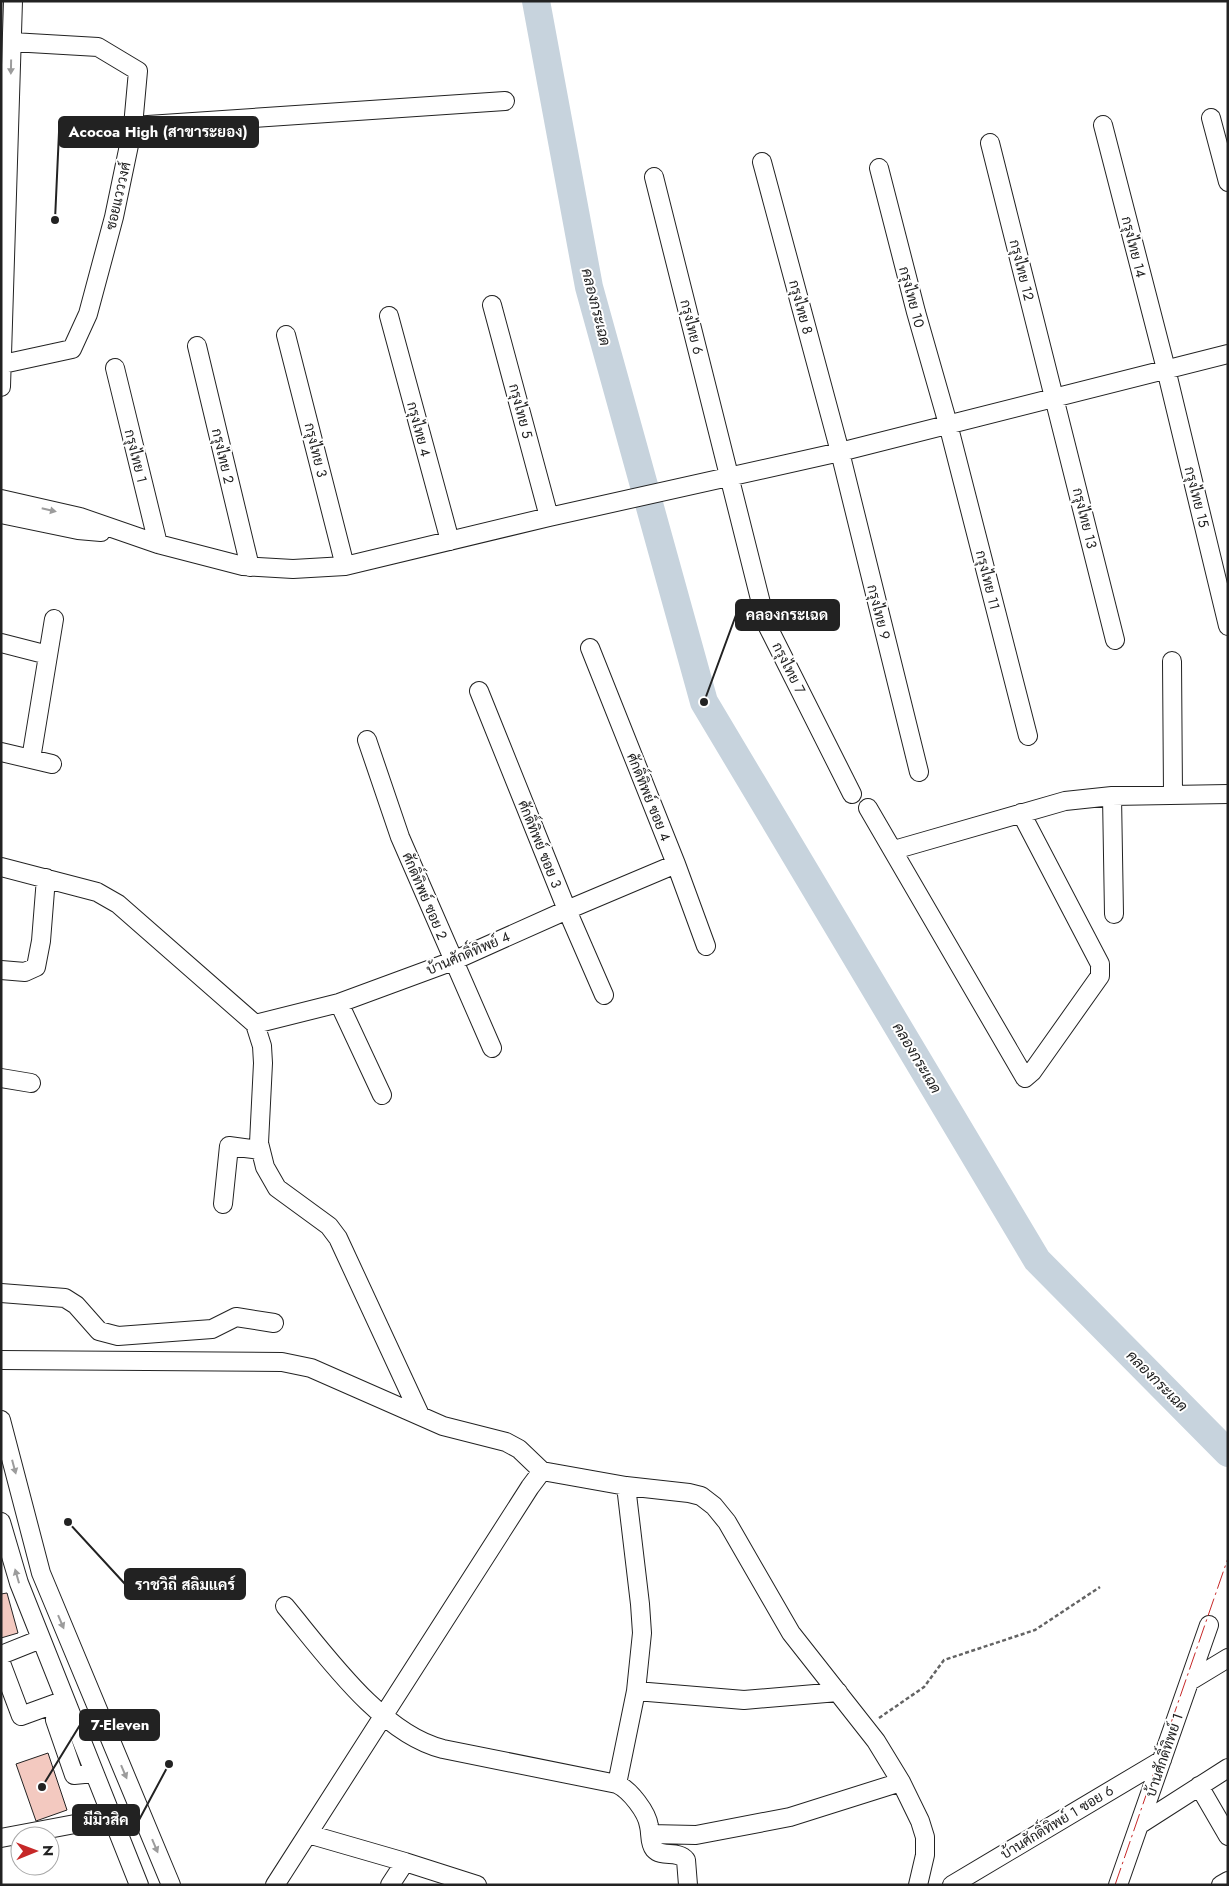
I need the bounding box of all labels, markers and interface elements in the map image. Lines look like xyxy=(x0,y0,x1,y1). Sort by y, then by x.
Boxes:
one-way arrow xyxy=(7,60,15,76)
callout: Acocoa High (สาขาระยอง) xyxy=(59,117,258,147)
text: Acocoa High (สาขาระยอง) xyxy=(68,121,248,143)
street label: ซอยแวววงศ์ xyxy=(100,160,136,232)
street label: กรุงไทย 14 xyxy=(1117,214,1151,280)
street label: กรุงไทย 12 xyxy=(1005,237,1039,303)
street label: กรุงไทย 10 xyxy=(894,264,930,330)
water label: คลองกระเฉด xyxy=(576,266,616,348)
street label: กรุงไทย 8 xyxy=(784,278,818,336)
street label: กรุงไทย 6 xyxy=(676,297,708,357)
street label: กรุงไทย 5 xyxy=(504,381,538,441)
street label: กรุงไทย 4 xyxy=(402,399,436,459)
street label: กรุงไทย 3 xyxy=(300,421,333,480)
street label: กรุงไทย 2 xyxy=(207,426,239,486)
street label: กรุงไทย 1 xyxy=(120,427,152,485)
street label: กรุงไทย 15 xyxy=(1180,464,1214,530)
street label: กรุงไทย 13 xyxy=(1068,485,1102,551)
one-way arrow xyxy=(41,506,56,514)
street label: กรุงไทย 11 xyxy=(971,548,1005,612)
street label: กรุงไทย 9 xyxy=(863,582,895,642)
callout: คลองกระเฉด xyxy=(736,600,839,630)
text: คลองกระเฉด xyxy=(746,604,828,626)
street label: กรุงไทย 7 xyxy=(768,639,811,698)
street label: ศักดิ์ทิพย์ ซอย 4 xyxy=(622,749,678,844)
street label: ศักดิ์ทิพย์ ซอย 3 xyxy=(513,796,569,891)
street label: ศักดิ์ทิพย์ ซอย 2 xyxy=(398,848,455,943)
street label: บ้านศักดิ์ทิพย์ 4 xyxy=(422,924,513,980)
water label: คลองกระเฉด xyxy=(887,1018,947,1098)
water label: คลองกระเฉด xyxy=(1121,1345,1193,1417)
one-way arrow xyxy=(10,1460,18,1475)
one-way arrow xyxy=(12,1569,20,1584)
callout: ราชวิถี สลิมแคร์ xyxy=(125,1569,245,1599)
text: ราชวิถี สลิมแคร์ xyxy=(135,1574,236,1596)
one-way arrow xyxy=(58,1615,66,1629)
callout: 7-Eleven xyxy=(80,1710,159,1740)
street label: บ้านศักดิ์ทิพย์ 1 xyxy=(1138,1710,1188,1800)
text: 7-Eleven xyxy=(91,1714,149,1736)
one-way arrow xyxy=(120,1765,128,1780)
street label: บ้านศักดิ์ทิพย์ 1 ซอย 6 xyxy=(996,1778,1117,1864)
callout: มีมิวสิค xyxy=(73,1805,139,1835)
text: มีมิวสิค xyxy=(83,1809,129,1831)
north arrow xyxy=(10,1826,60,1876)
one-way arrow xyxy=(151,1839,159,1854)
text: N xyxy=(38,1845,58,1857)

